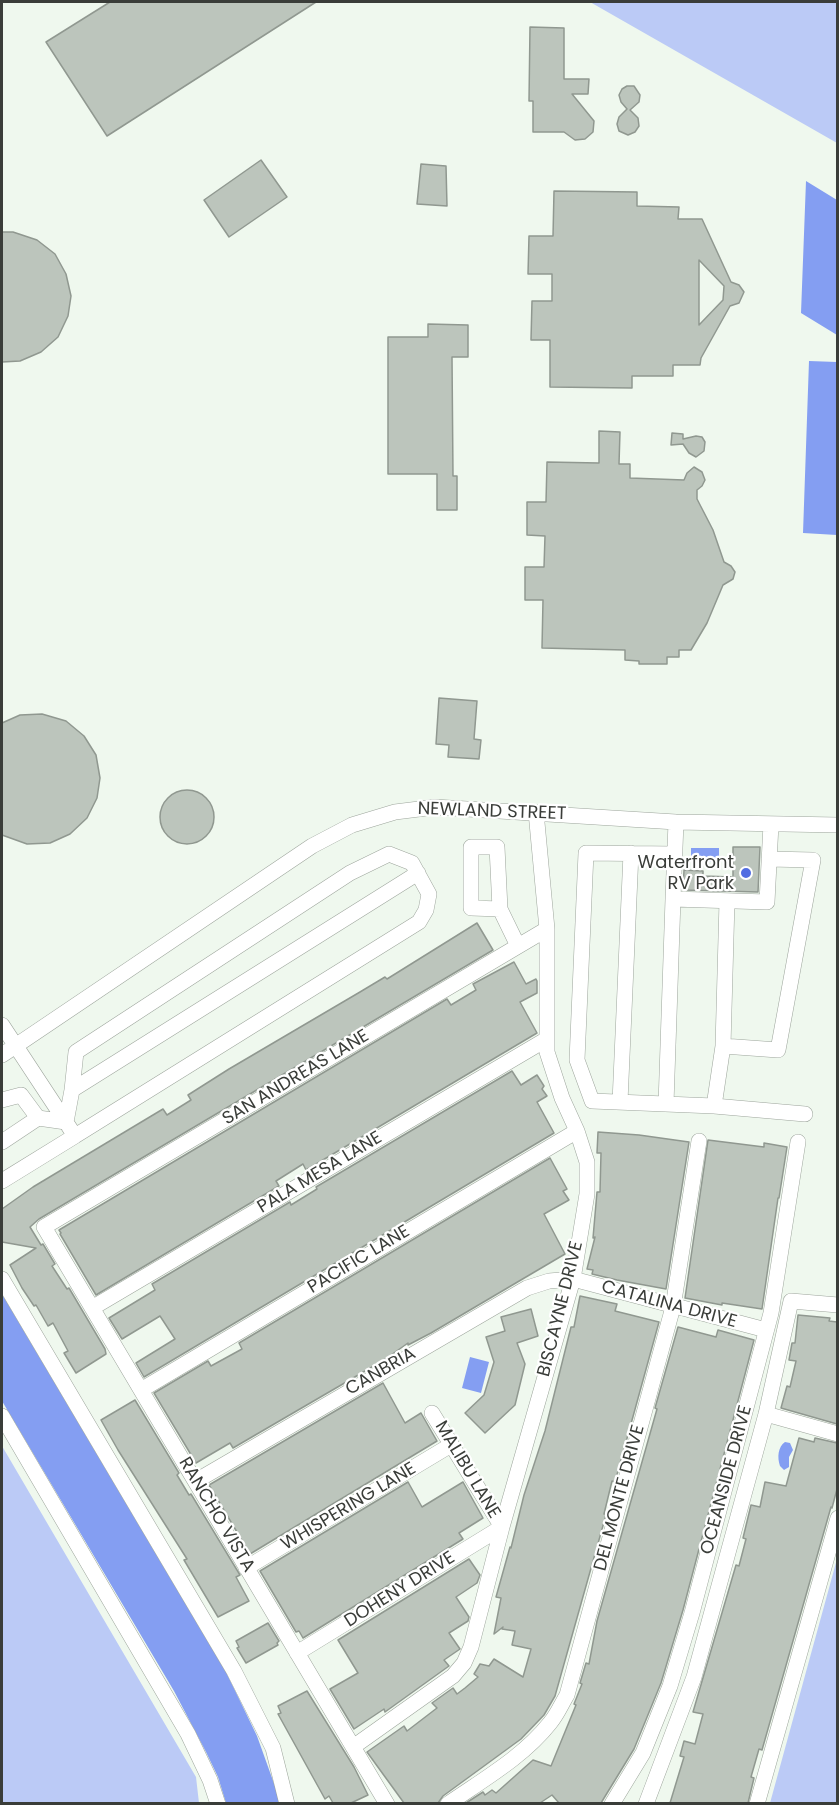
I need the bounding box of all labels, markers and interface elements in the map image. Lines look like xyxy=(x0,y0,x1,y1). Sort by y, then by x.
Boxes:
street label: NEWLAND STREET xyxy=(417,799,567,825)
place label: Waterfront RV Park xyxy=(638,852,734,894)
marker: Waterfront RV Park xyxy=(739,866,753,880)
street label: SAN ANDREAS LANE xyxy=(219,1026,373,1130)
street label: PALA MESA LANE xyxy=(254,1127,386,1219)
street label: PACIFIC LANE xyxy=(304,1221,414,1299)
street label: BISCAYNE DRIVE xyxy=(534,1239,588,1379)
street label: CATALINA DRIVE xyxy=(599,1277,739,1333)
street label: CANBRIA xyxy=(342,1343,420,1401)
street label: OCEANSIDE DRIVE xyxy=(697,1403,757,1557)
street label: MALIBU LANE xyxy=(430,1417,504,1523)
street label: DEL MONTE DRIVE xyxy=(590,1423,650,1573)
street label: RANCHO VISTA xyxy=(173,1454,259,1576)
street label: WHISPERING LANE xyxy=(278,1458,420,1556)
street label: DOHENY DRIVE xyxy=(341,1547,459,1633)

